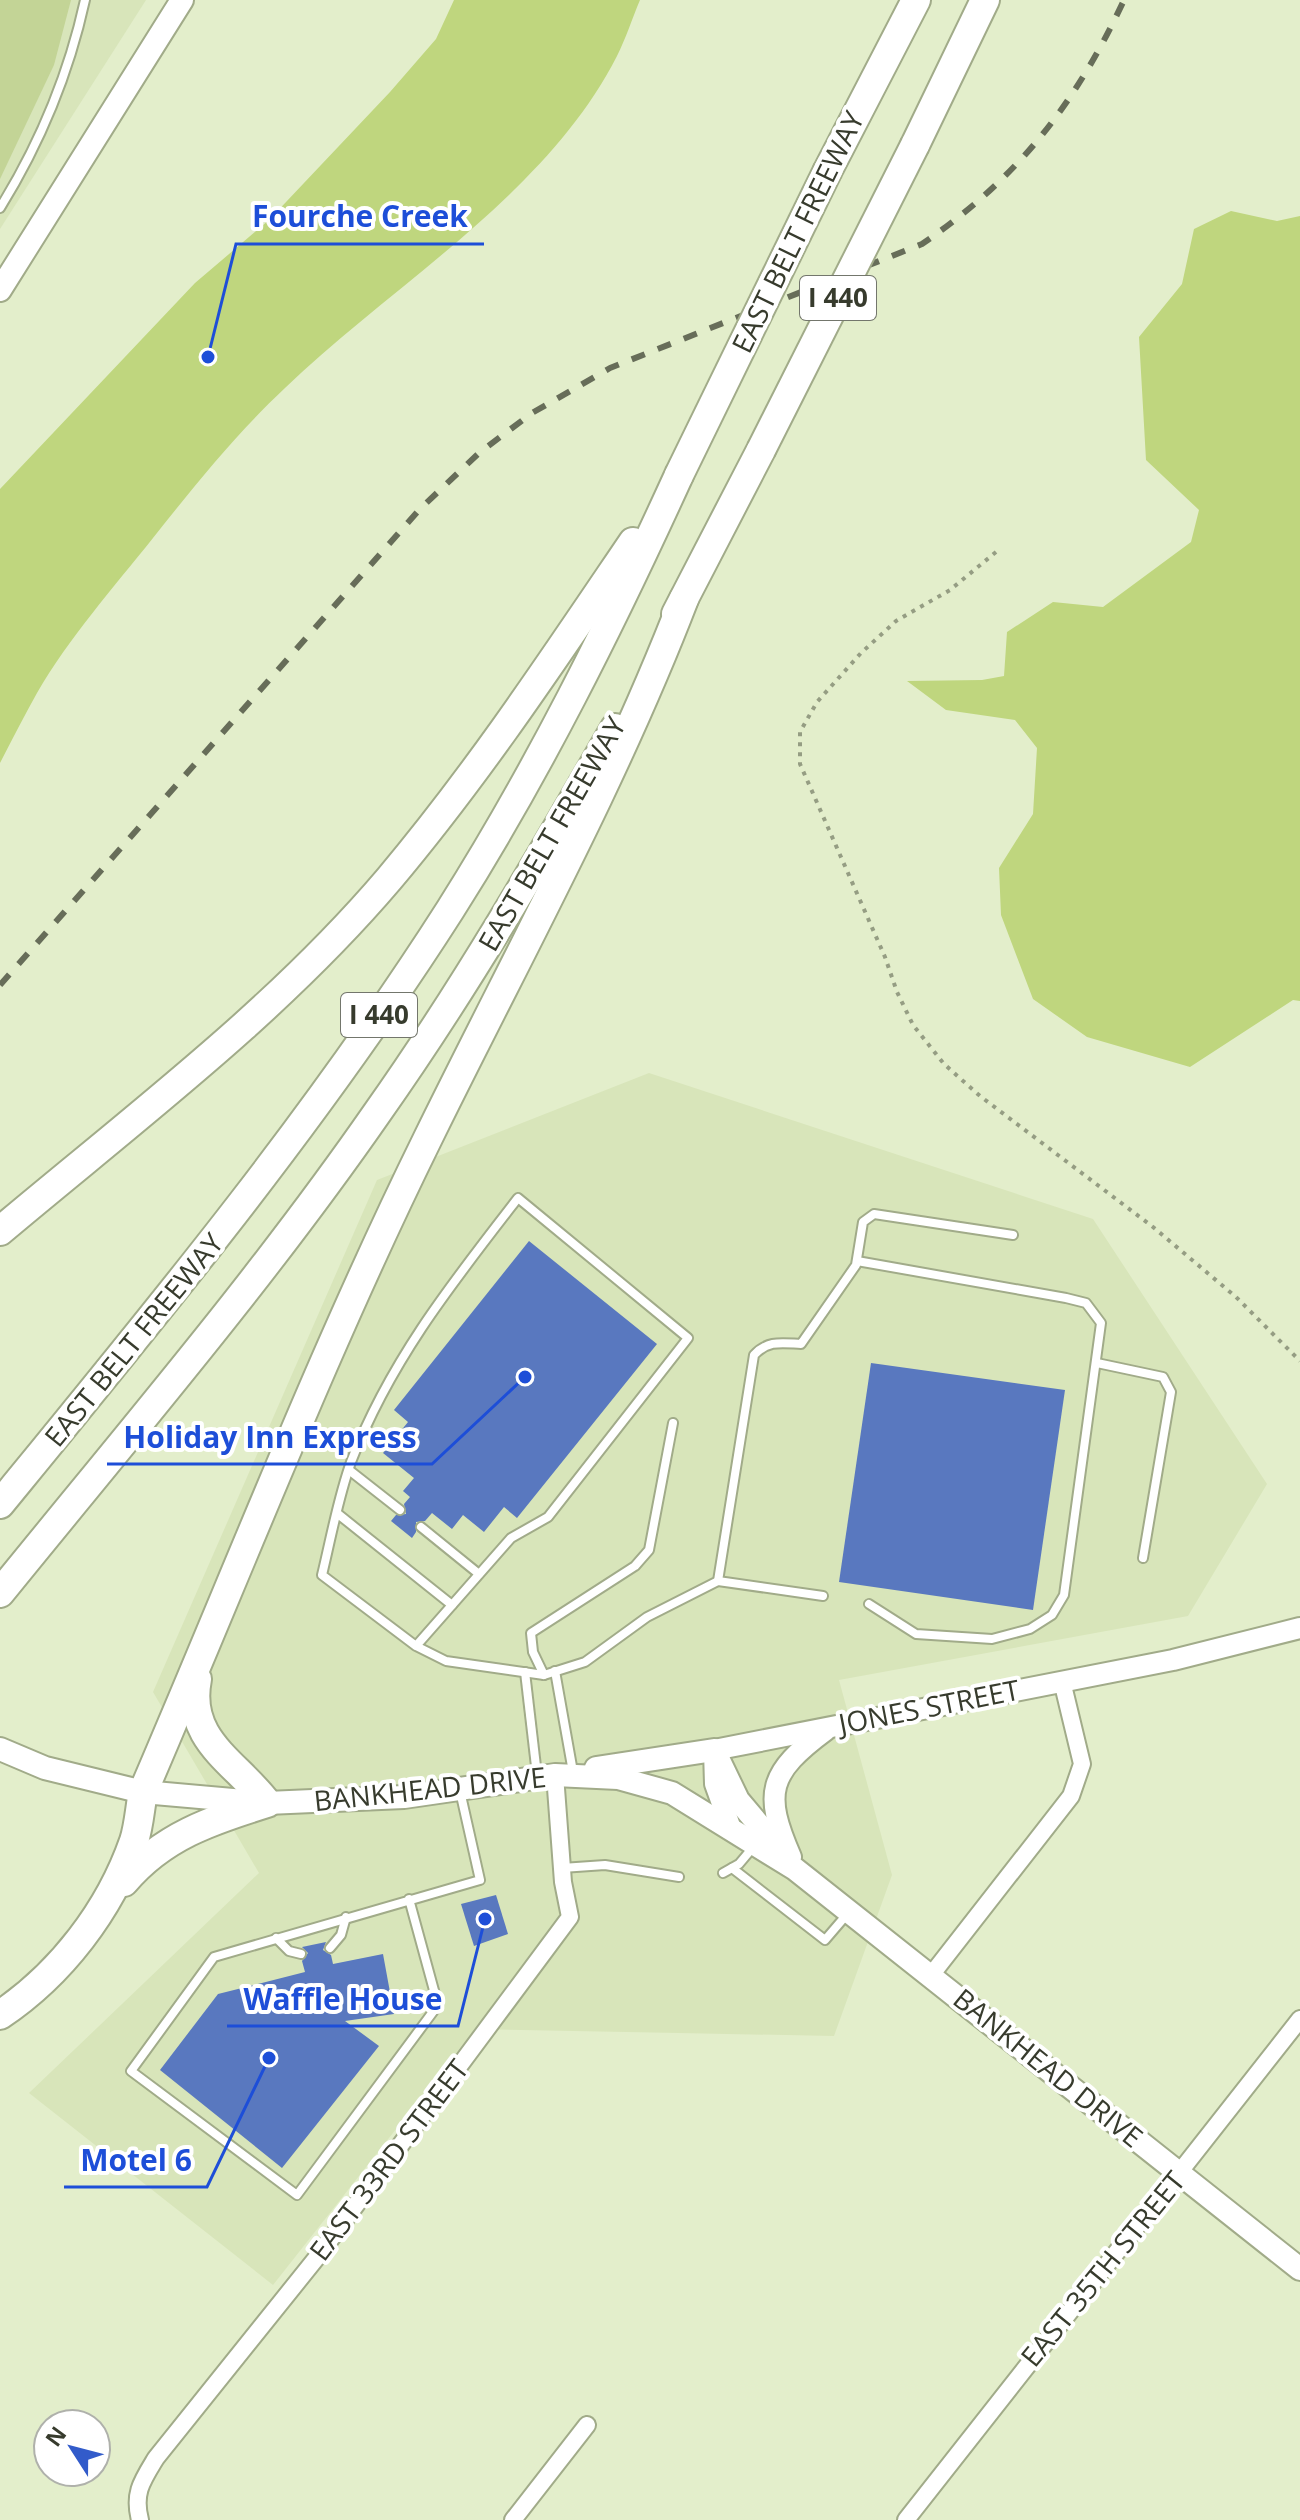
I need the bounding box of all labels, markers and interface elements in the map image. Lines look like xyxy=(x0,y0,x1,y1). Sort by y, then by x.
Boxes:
street label: EAST BELT FREEWAY xyxy=(722,104,872,359)
callout: Fourche Creek xyxy=(236,190,484,244)
text: Fourche Creek xyxy=(252,195,468,236)
road number: I 440 xyxy=(800,276,876,320)
street label: EAST BELT FREEWAY xyxy=(469,709,634,957)
road number: I 440 xyxy=(341,993,417,1037)
street label: EAST BELT FREEWAY xyxy=(35,1224,231,1454)
callout: Holiday Inn Express xyxy=(107,1410,432,1464)
text: Holiday Inn Express xyxy=(123,1416,417,1457)
street label: JONES STREET xyxy=(832,1670,1023,1743)
street label: BANKHEAD DRIVE xyxy=(312,1757,548,1819)
callout: Waffle House xyxy=(227,1972,458,2026)
text: Waffle House xyxy=(244,1978,442,2019)
street label: BANKHEAD DRIVE xyxy=(946,1979,1151,2155)
street label: EAST 33RD STREET xyxy=(300,2051,477,2268)
callout: Motel 6 xyxy=(64,2133,207,2187)
text: Motel 6 xyxy=(80,2139,192,2180)
street label: EAST 35TH STREET xyxy=(1012,2162,1193,2374)
north arrow xyxy=(32,2408,112,2488)
text: N xyxy=(38,2420,72,2452)

